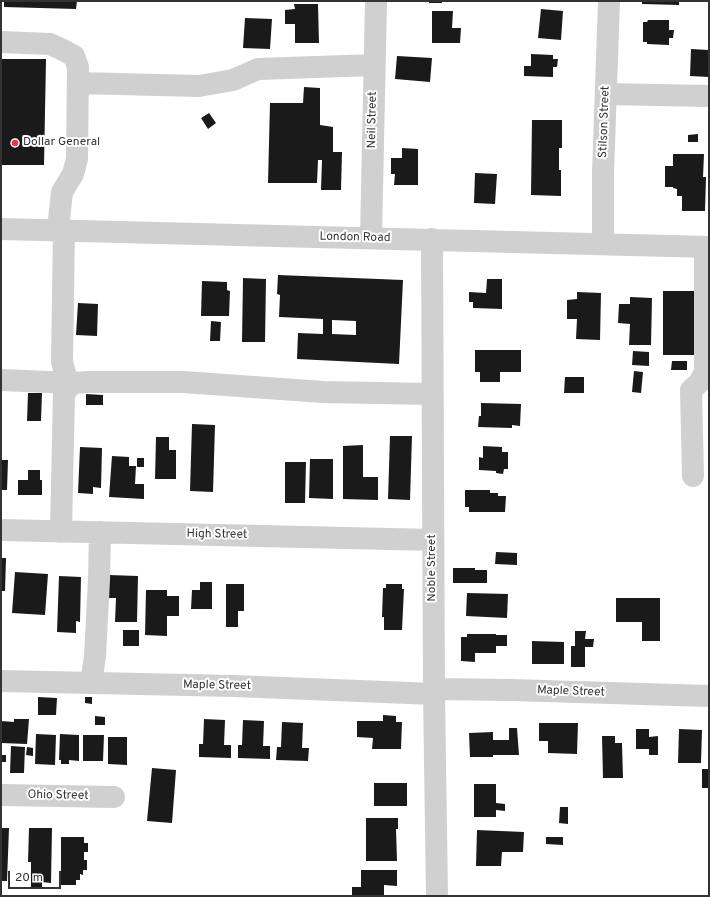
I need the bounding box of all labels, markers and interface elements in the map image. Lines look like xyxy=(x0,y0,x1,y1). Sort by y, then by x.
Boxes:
street label: Stilson Street xyxy=(597,86,613,158)
street label: Neil Street xyxy=(365,91,381,149)
place label: Dollar General xyxy=(23,136,100,150)
marker: Dollar General xyxy=(10,138,20,148)
street label: London Road xyxy=(319,230,391,246)
street label: High Street xyxy=(186,527,248,543)
street label: Noble Street xyxy=(426,534,440,602)
street label: Maple Street xyxy=(183,678,251,694)
street label: Maple Street xyxy=(537,684,605,700)
street label: Ohio Street xyxy=(27,788,89,804)
scale bar xyxy=(10,863,63,889)
text: 20 m xyxy=(15,870,43,886)

